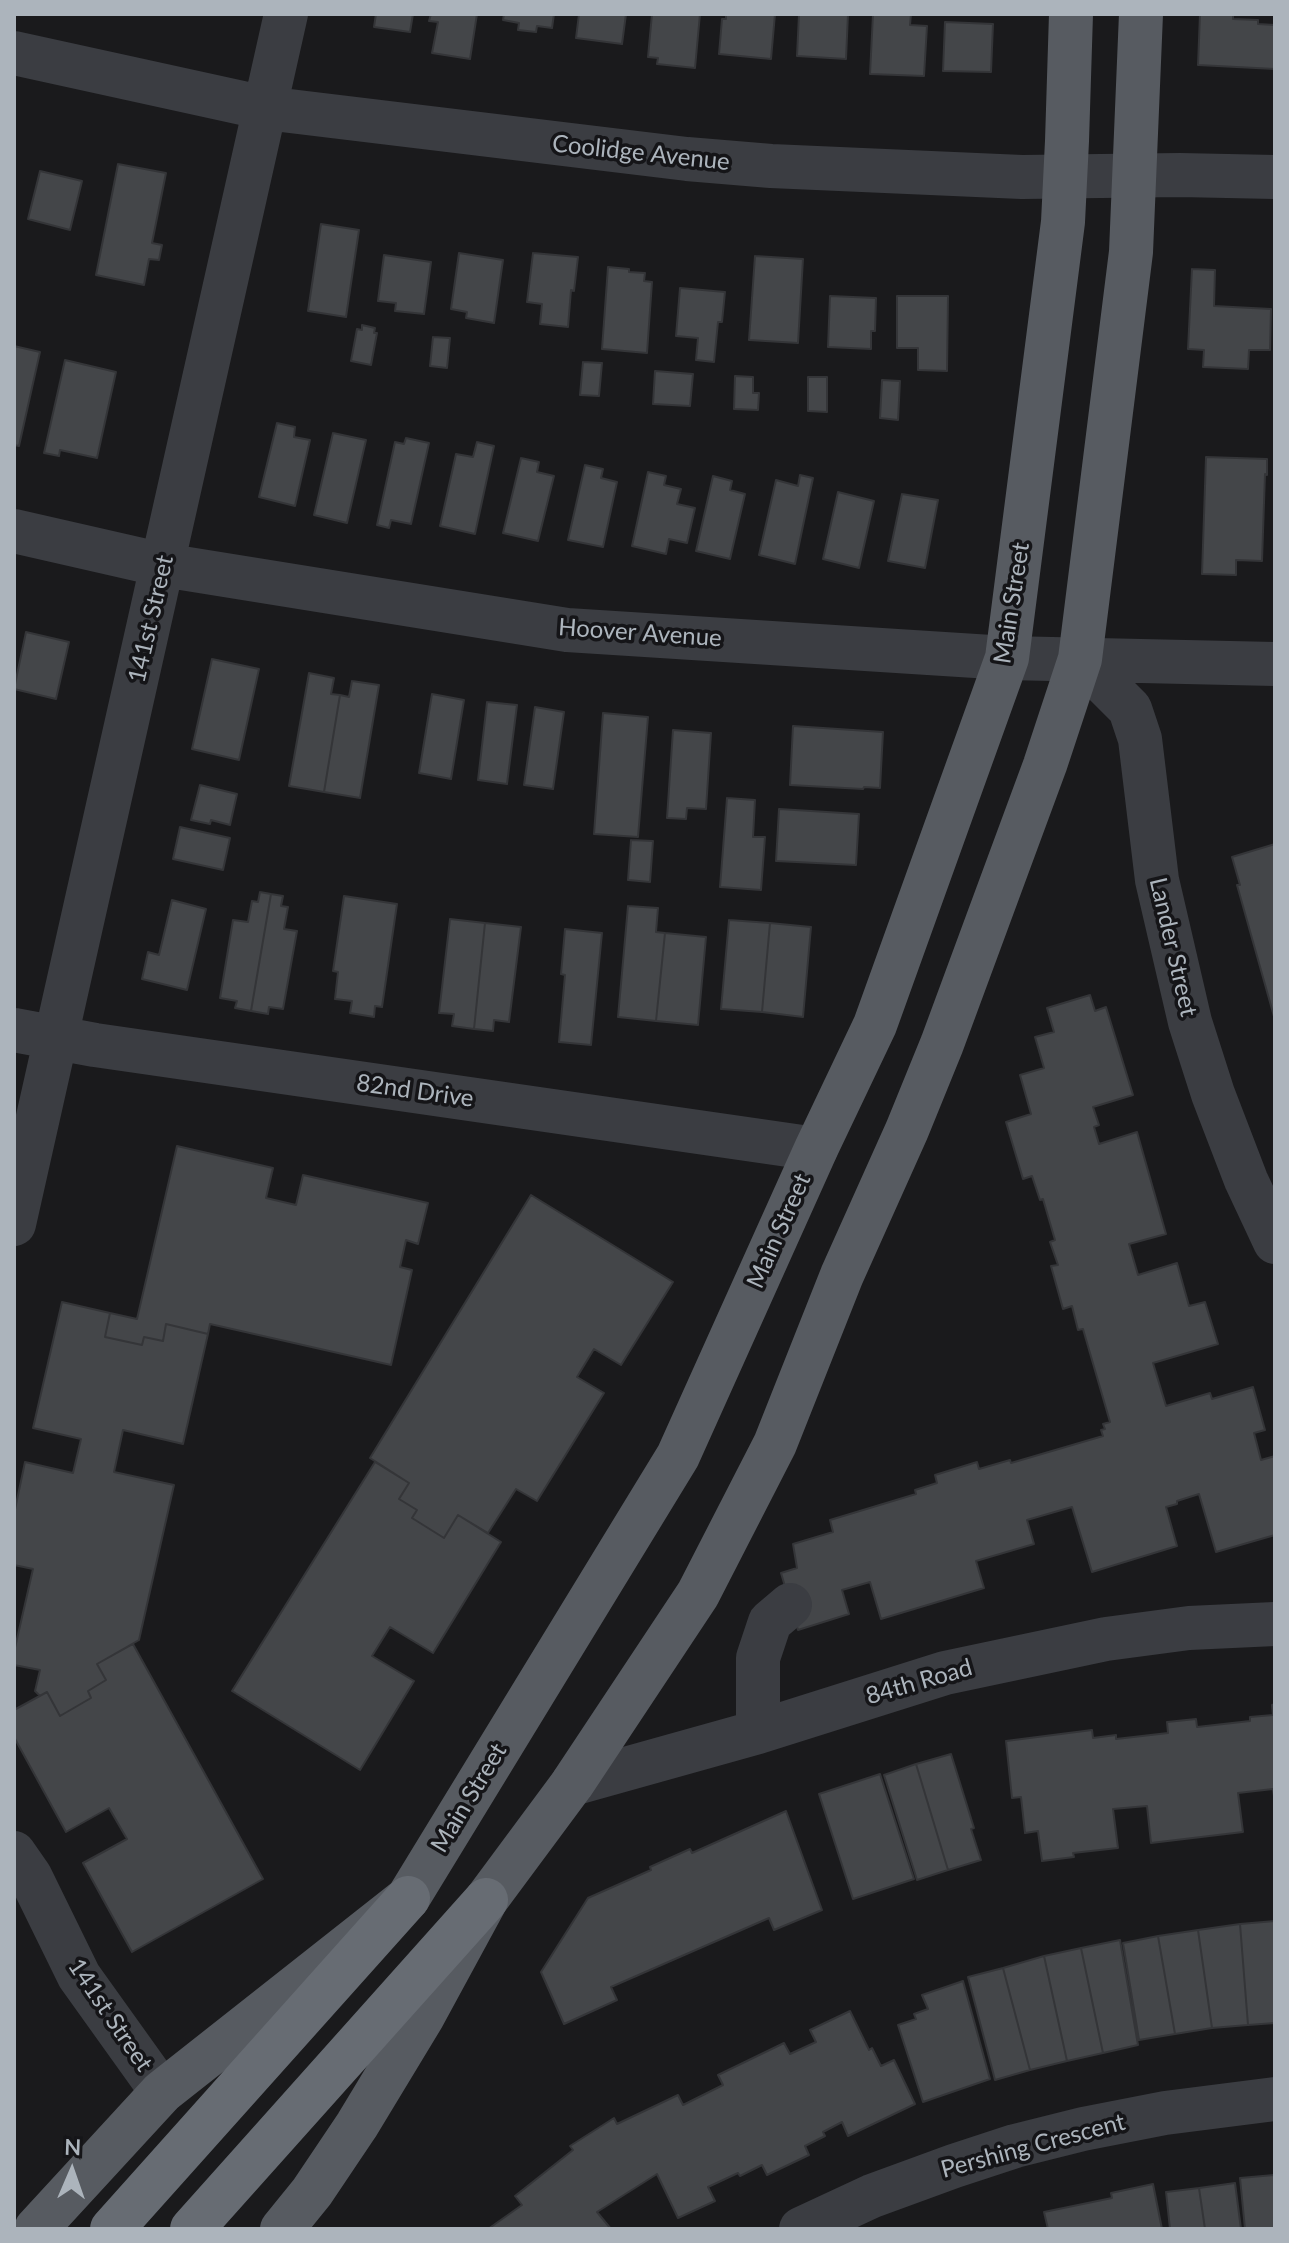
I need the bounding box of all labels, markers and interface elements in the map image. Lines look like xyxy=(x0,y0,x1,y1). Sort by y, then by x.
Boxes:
street label: Coolidge Avenue xyxy=(551,129,731,177)
street label: Main Street xyxy=(988,540,1036,666)
street label: 141st Street xyxy=(122,552,180,686)
street label: Hoover Avenue xyxy=(557,613,723,653)
street label: Lander Street xyxy=(1143,875,1203,1019)
street label: 82nd Drive xyxy=(355,1069,475,1113)
street label: Main Street xyxy=(741,1169,817,1293)
street label: 84th Road xyxy=(863,1653,975,1711)
street label: Main Street xyxy=(425,1738,513,1858)
street label: 141st Street xyxy=(62,1953,158,2077)
street label: Pershing Crescent xyxy=(938,2108,1128,2184)
north arrow xyxy=(32,2131,112,2211)
text: N xyxy=(64,2133,82,2160)

